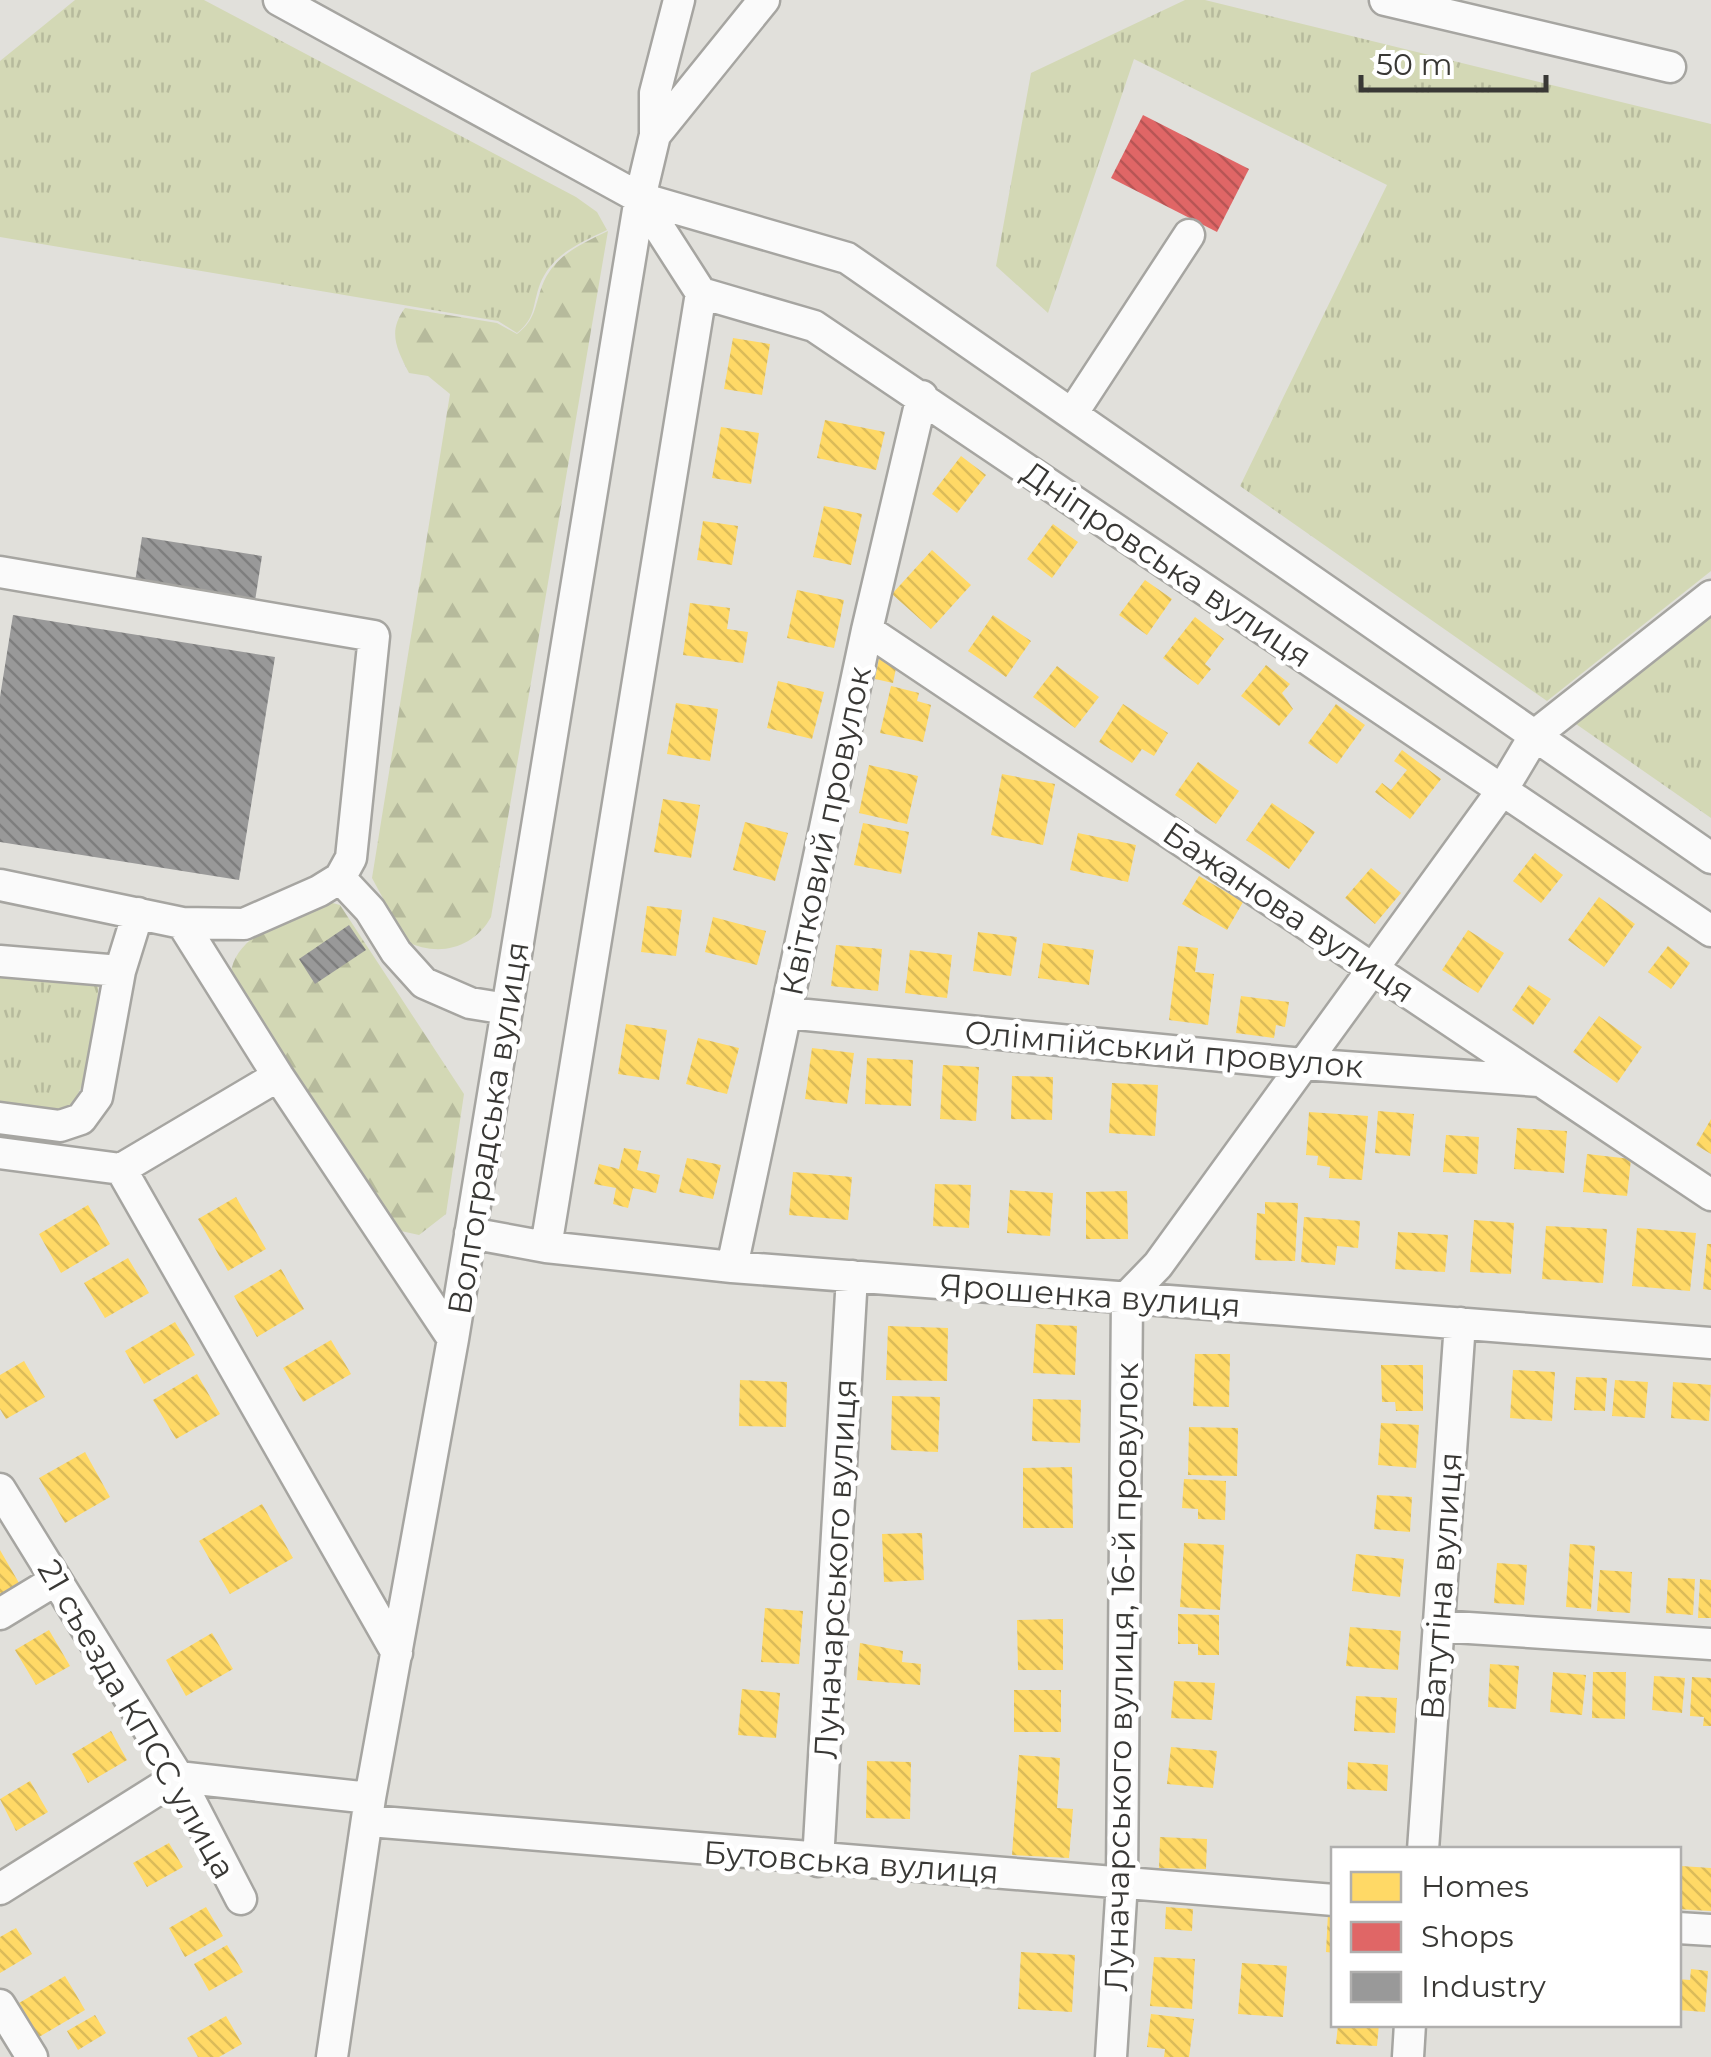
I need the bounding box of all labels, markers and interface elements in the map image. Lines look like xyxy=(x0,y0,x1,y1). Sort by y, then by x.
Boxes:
scale bar xyxy=(1361,30,1546,92)
text: 50 m xyxy=(1376,46,1453,83)
street label: Дніпровська вулиця xyxy=(1015,453,1319,675)
street label: Квітковий провулок xyxy=(771,663,879,999)
street label: Бажанова вулиця xyxy=(1156,813,1422,1011)
street label: Волгоградська вулиця xyxy=(439,939,537,1317)
street label: Олімпійський провулок xyxy=(963,1012,1365,1086)
street label: Ярошенка вулиця xyxy=(938,1265,1242,1325)
street label: Луначарського вулиця, 16-й провулок xyxy=(1096,1362,1146,1992)
street label: Луначарського вулиця xyxy=(806,1378,864,1760)
street label: Ватутіна вулиця xyxy=(1412,1451,1470,1721)
street label: 21 съезда КПСС улица xyxy=(30,1553,244,1885)
street label: Бутовська вулиця xyxy=(702,1832,1000,1892)
legend xyxy=(1331,1847,1681,2027)
text: Homes xyxy=(1421,1868,1529,1905)
text: Shops xyxy=(1421,1918,1514,1955)
text: Industry xyxy=(1421,1968,1546,2005)

